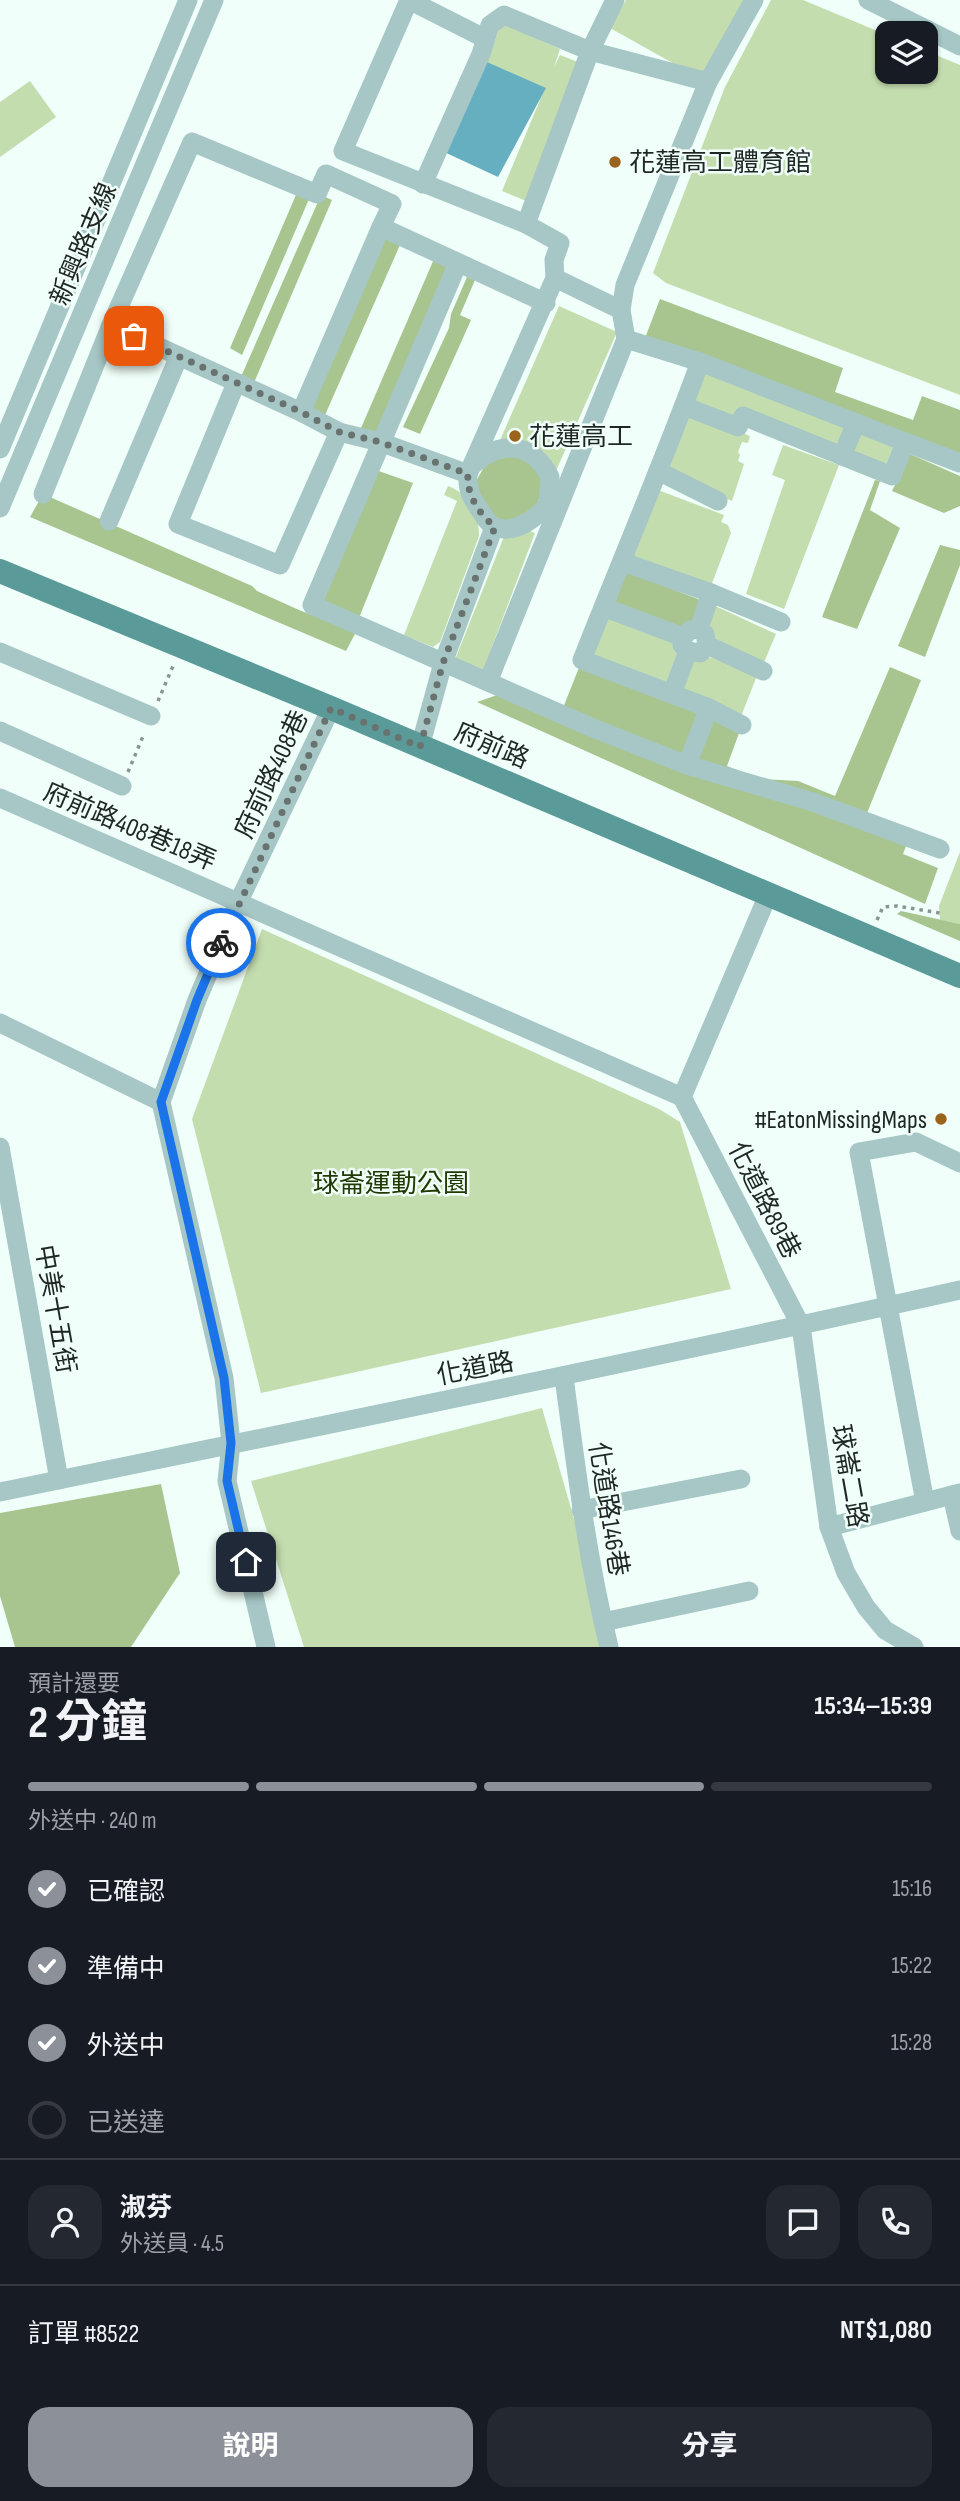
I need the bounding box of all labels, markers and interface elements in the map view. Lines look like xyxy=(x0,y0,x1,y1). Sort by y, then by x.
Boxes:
map controls xyxy=(875,21,938,84)
button: layers xyxy=(875,21,938,84)
place label: 花蓮高工體育館 xyxy=(629,148,811,179)
marker: 花蓮高工體育館 xyxy=(607,154,623,170)
street label: 新興路支線 xyxy=(45,179,124,310)
pin xyxy=(104,306,164,366)
icon: bag xyxy=(115,317,153,355)
place label: 花蓮高工 xyxy=(529,422,633,453)
marker: 花蓮高工 xyxy=(507,428,523,444)
street label: 府前路408巷 xyxy=(229,706,316,844)
street label: 府前路 xyxy=(449,717,533,776)
street label: 府前路408巷18弄 xyxy=(39,777,220,878)
courier xyxy=(186,908,256,978)
icon: bike xyxy=(202,924,240,962)
place label: #EatonMissingMaps xyxy=(755,1105,927,1136)
marker: #EatonMissingMaps xyxy=(933,1111,949,1127)
street label: 化道路89巷 xyxy=(721,1137,806,1264)
park label: 球崙運動公園 xyxy=(313,1169,469,1200)
street label: 中美十五街 xyxy=(28,1243,81,1376)
street label: 化道路 xyxy=(434,1347,517,1392)
street label: 球崙二路 xyxy=(824,1422,873,1530)
street label: 化道路146巷 xyxy=(582,1440,633,1579)
pin xyxy=(216,1532,276,1592)
icon: home xyxy=(227,1543,265,1581)
text: 預計還要 xyxy=(28,1670,120,1698)
text: 15:34–15:39 xyxy=(814,1691,932,1722)
text: 2 分鐘 xyxy=(28,1696,147,1751)
text: 外送中 · 240 m xyxy=(28,1807,157,1835)
icon: check xyxy=(28,1870,66,1908)
text: 15:16 xyxy=(892,1875,932,1903)
text: 已確認 xyxy=(87,1877,165,1908)
icon: check xyxy=(28,1947,66,1985)
text: 15:22 xyxy=(891,1952,932,1980)
text: 準備中 xyxy=(87,1954,165,1985)
icon: check xyxy=(28,2024,66,2062)
text: 15:28 xyxy=(891,2029,932,2057)
text: 外送中 xyxy=(87,2031,165,2062)
text: 已送達 xyxy=(87,2108,165,2139)
button: person xyxy=(28,2185,102,2259)
button: chat xyxy=(766,2185,840,2259)
button: phone xyxy=(858,2185,932,2259)
text: 淑芬 xyxy=(120,2193,172,2224)
text: 外送員 · 4.5 xyxy=(120,2230,224,2258)
text: NT$1,080 xyxy=(840,2315,932,2346)
text: 訂單 #8522 xyxy=(28,2319,139,2350)
button: 說明 xyxy=(28,2407,473,2487)
button: 分享 xyxy=(487,2407,932,2487)

